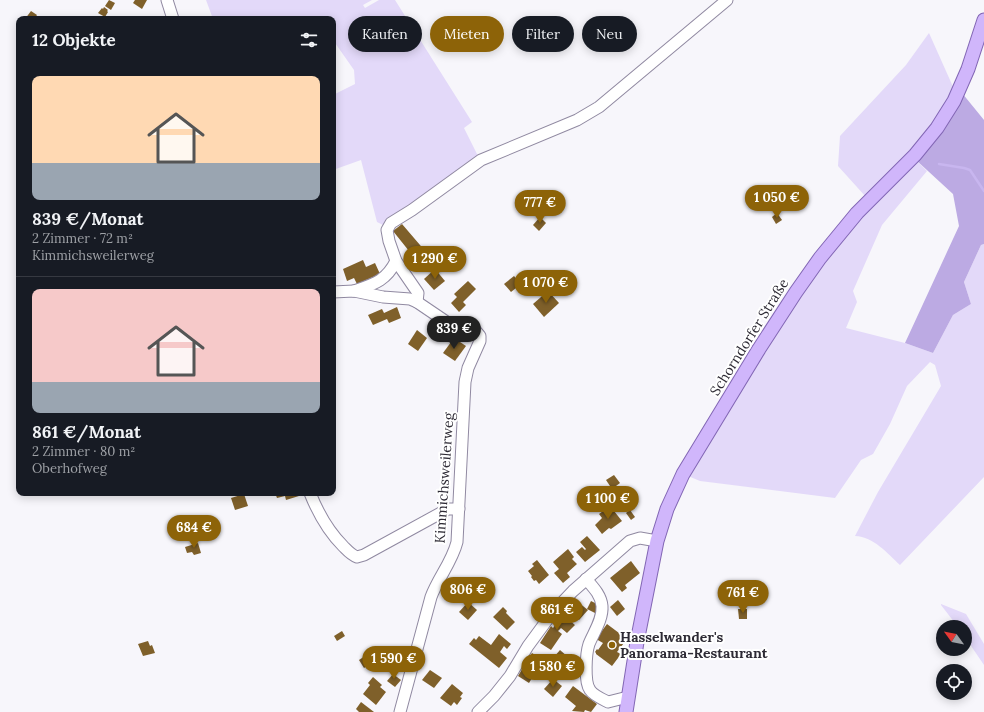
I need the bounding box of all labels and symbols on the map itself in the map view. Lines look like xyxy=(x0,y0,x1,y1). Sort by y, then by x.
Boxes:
pin: 1 050 € xyxy=(740,185,814,219)
pin: 777 € xyxy=(512,190,568,224)
pin: 1 290 € xyxy=(398,246,472,280)
pin: 1 070 € xyxy=(509,270,583,304)
street label: Schorndorfer Straße xyxy=(706,275,793,399)
pin: 839 € xyxy=(426,316,482,350)
street label: Kimmichsweilerweg xyxy=(430,412,458,544)
pin: 1 100 € xyxy=(571,486,645,520)
pin: 684 € xyxy=(166,515,222,549)
pin: 806 € xyxy=(440,577,496,611)
pin: 761 € xyxy=(715,580,771,614)
pin: 861 € xyxy=(529,597,585,631)
north arrow xyxy=(936,620,972,656)
place label: Hasselwander's Panorama-Restaurant xyxy=(620,628,768,662)
marker: Hasselwander's Panorama-Restaurant xyxy=(607,640,617,650)
pin: 1 590 € xyxy=(357,646,431,680)
pin: 1 580 € xyxy=(516,654,590,688)

